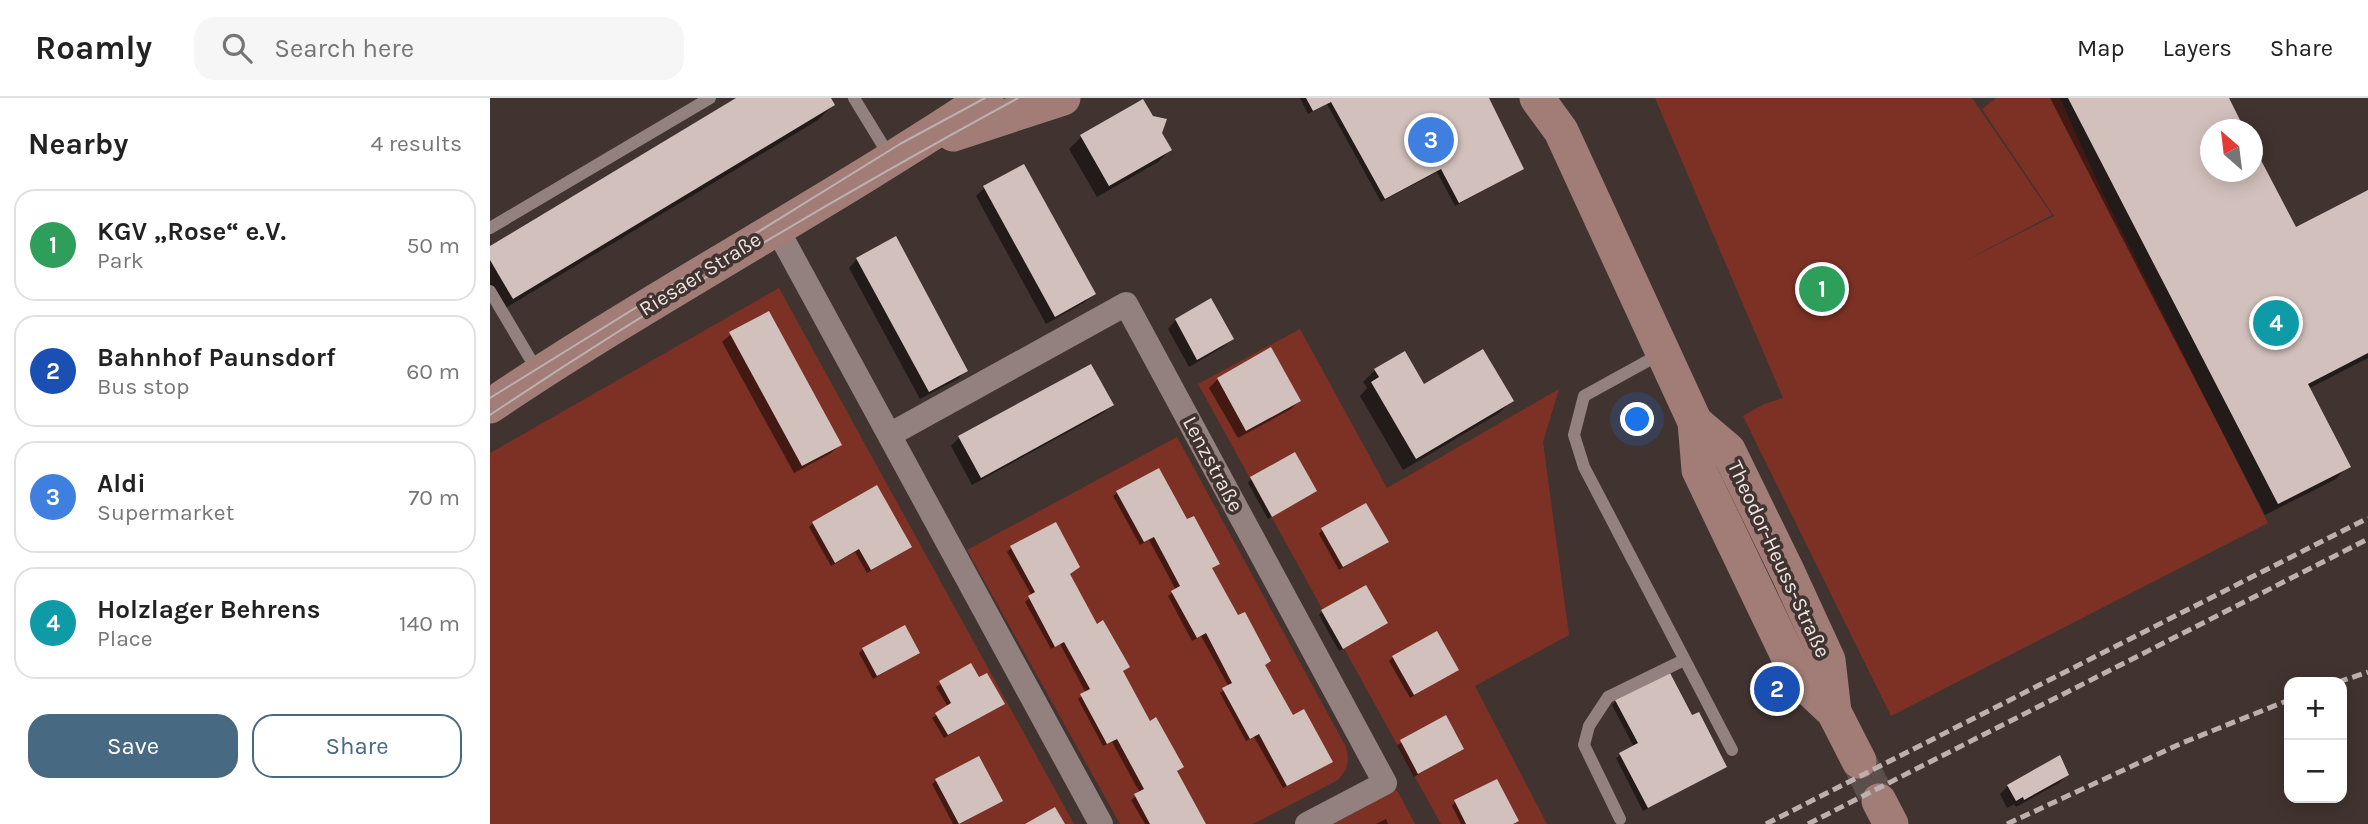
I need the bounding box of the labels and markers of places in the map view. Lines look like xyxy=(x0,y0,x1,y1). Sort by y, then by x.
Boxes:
pin: 3 xyxy=(1408,114,1454,166)
pin: 1 xyxy=(1799,263,1845,315)
pin: 4 xyxy=(2253,297,2299,349)
pin: 2 xyxy=(1754,663,1800,715)

